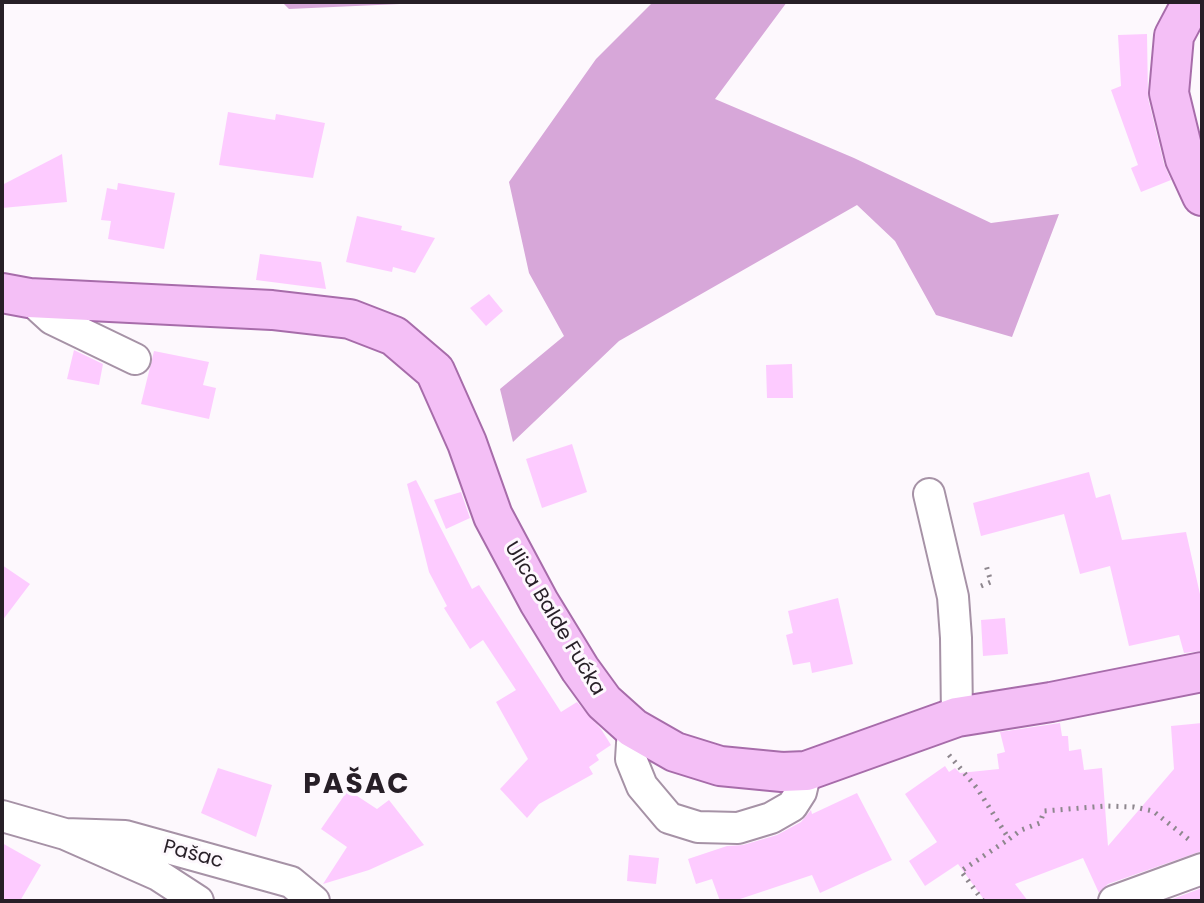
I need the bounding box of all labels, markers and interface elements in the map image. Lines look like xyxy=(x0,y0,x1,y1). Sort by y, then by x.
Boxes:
street label: Ulica Balde Fućka xyxy=(499,538,609,700)
district label: PAŠAC xyxy=(303,769,411,803)
street label: Pašac xyxy=(160,835,226,875)

